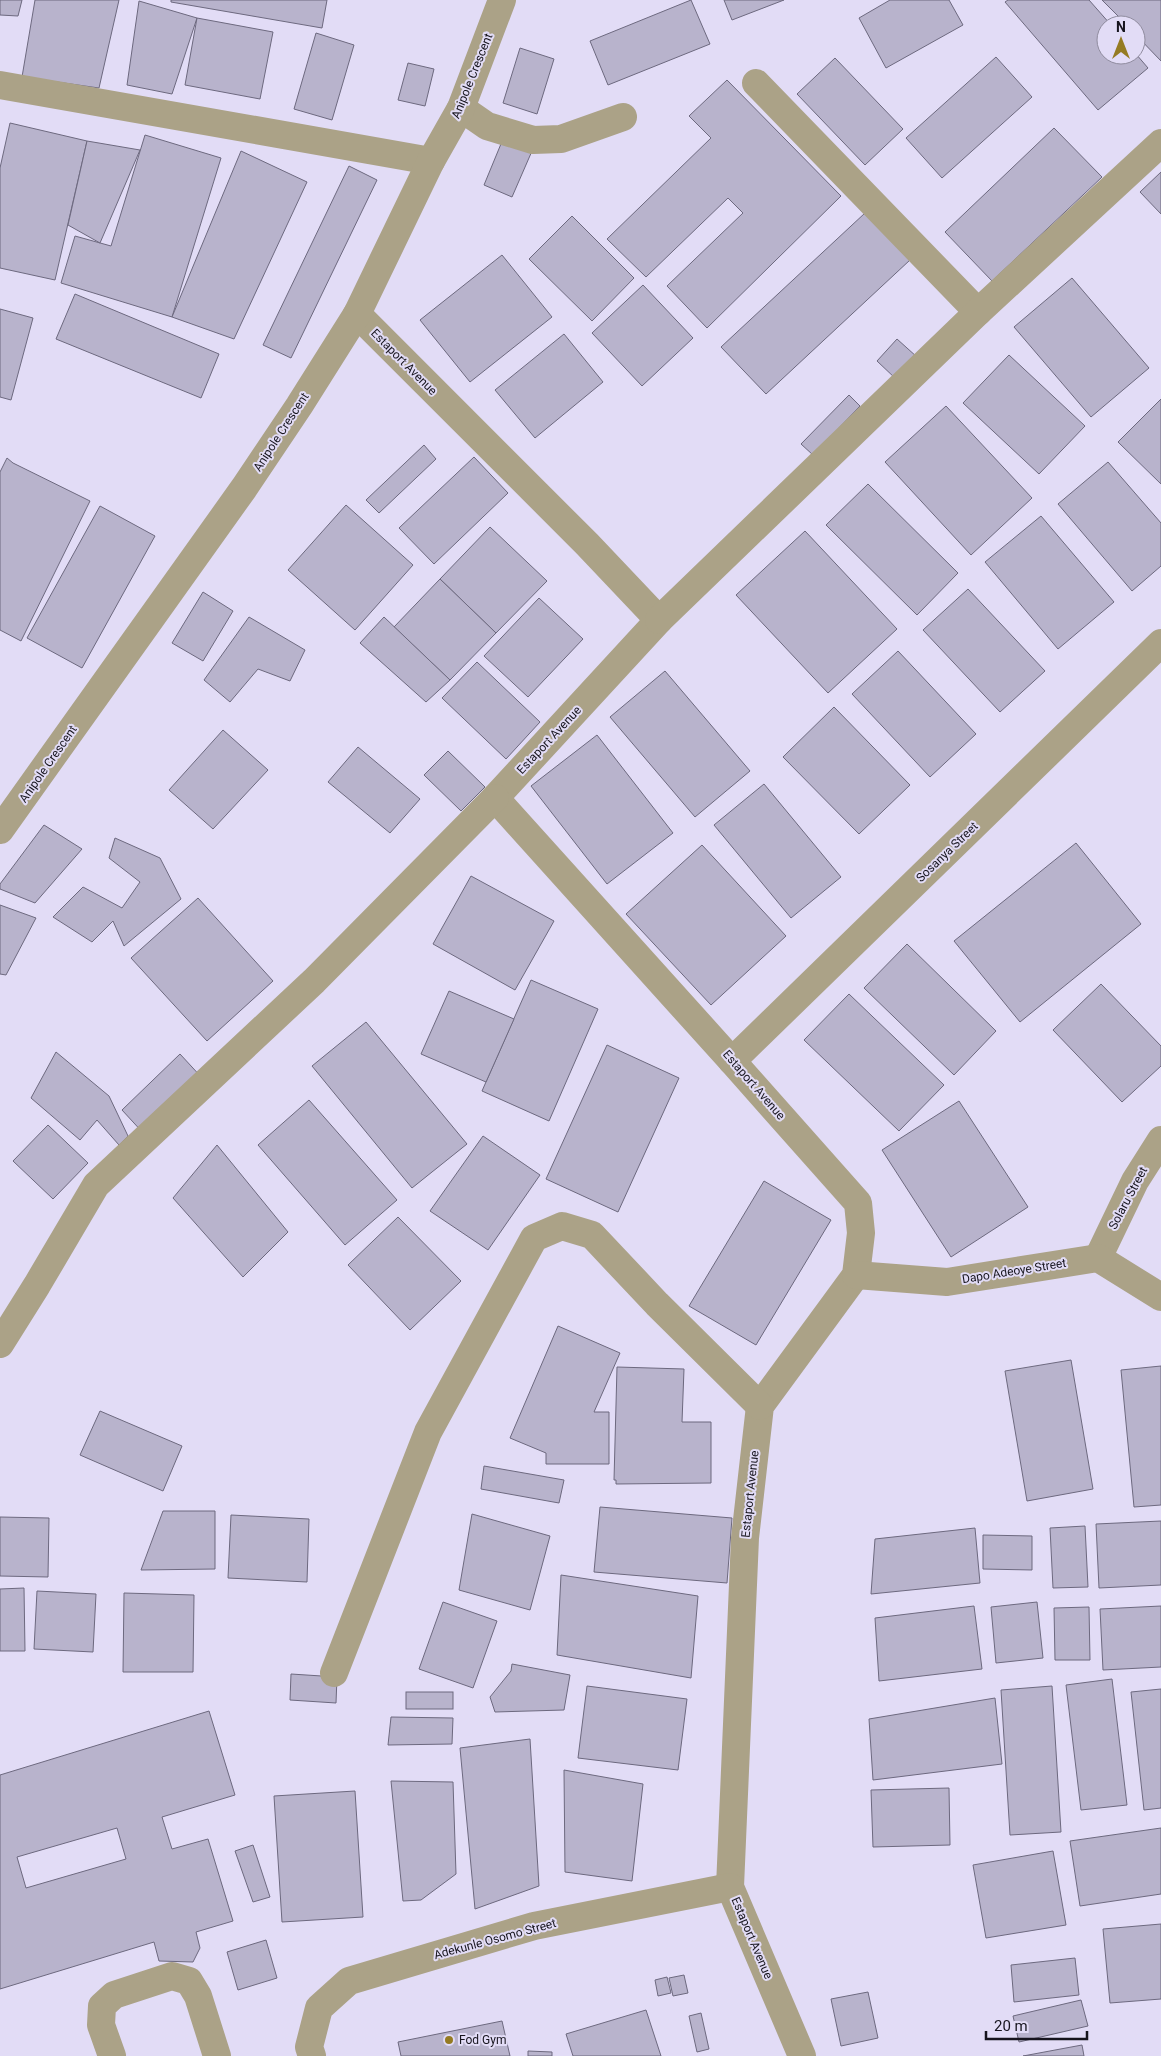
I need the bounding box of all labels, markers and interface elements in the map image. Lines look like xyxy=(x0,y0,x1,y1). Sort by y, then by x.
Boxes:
north arrow xyxy=(1096,15,1146,65)
text: N xyxy=(1116,19,1126,35)
street label: Anipole Crescent xyxy=(449,31,496,121)
street label: Estaport Avenue xyxy=(368,326,440,398)
street label: Anipole Crescent xyxy=(250,390,312,474)
street label: Estaport Avenue xyxy=(514,703,584,777)
street label: Anipole Crescent xyxy=(16,723,80,805)
street label: Sosanya Street xyxy=(913,819,981,885)
street label: Estaport Avenue xyxy=(720,1047,788,1123)
street label: Solaru Street xyxy=(1106,1164,1150,1232)
street label: Dapo Adeoye Street xyxy=(961,1256,1067,1286)
street label: Estaport Avenue xyxy=(738,1450,762,1538)
street label: Estaport Avenue xyxy=(728,1895,776,1981)
street label: Adekunle Osomo Street xyxy=(432,1916,558,1962)
scale bar xyxy=(986,2008,1087,2040)
text: 20 m xyxy=(994,2017,1028,2035)
place label: Fod Gym xyxy=(459,2033,506,2047)
marker: Fod Gym xyxy=(443,2034,455,2046)

